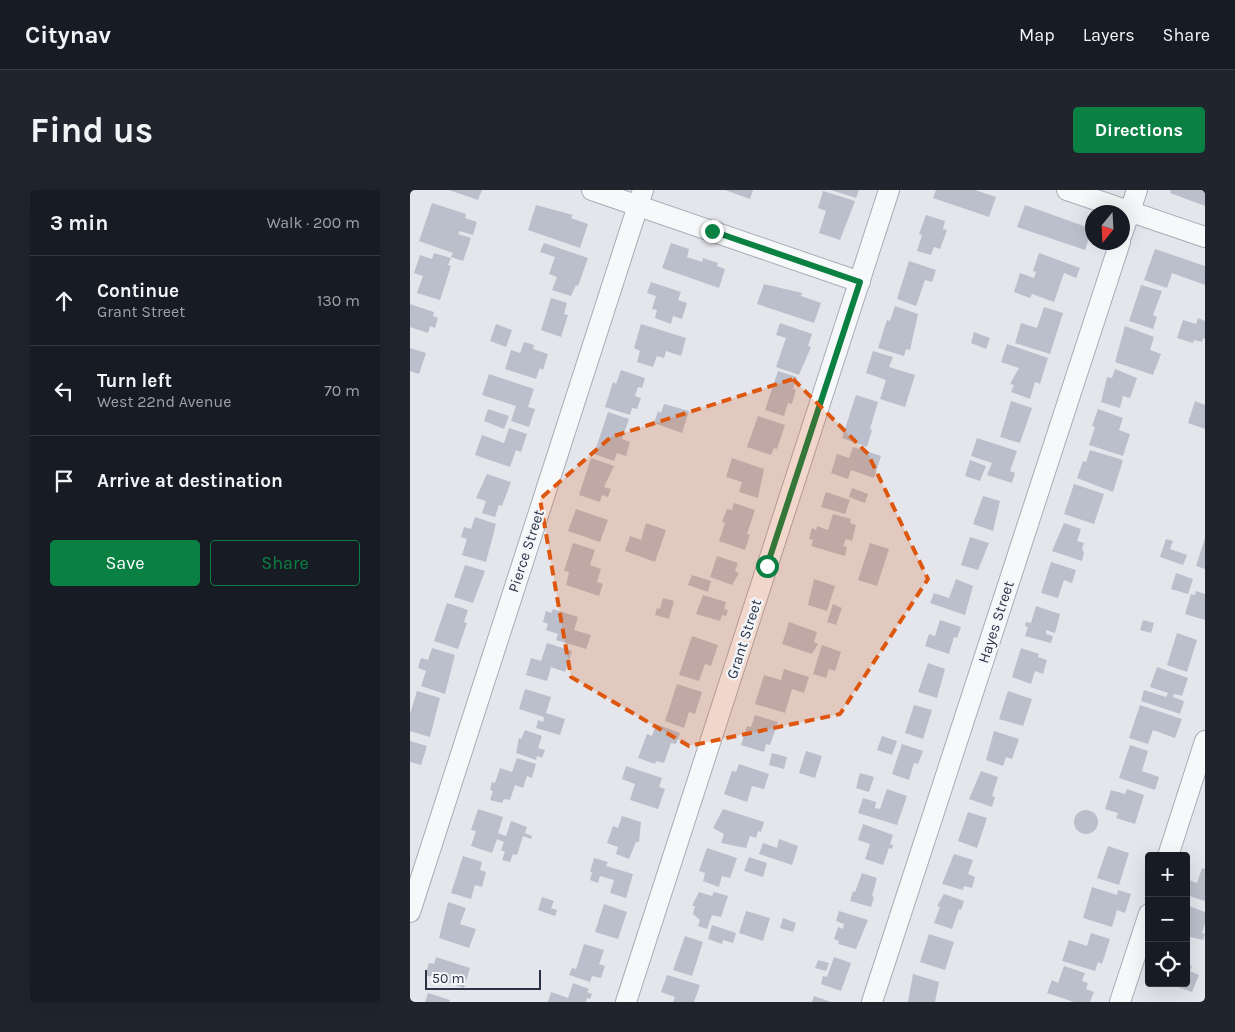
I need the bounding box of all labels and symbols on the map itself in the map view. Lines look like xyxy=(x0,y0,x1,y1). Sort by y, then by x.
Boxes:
north arrow xyxy=(1085,205,1130,250)
route end xyxy=(701,220,724,243)
street label: Pierce Street xyxy=(504,507,548,595)
route start xyxy=(756,555,779,578)
street label: Hayes Street xyxy=(974,578,1018,665)
street label: Grant Street xyxy=(723,597,765,681)
scale bar xyxy=(425,967,541,990)

